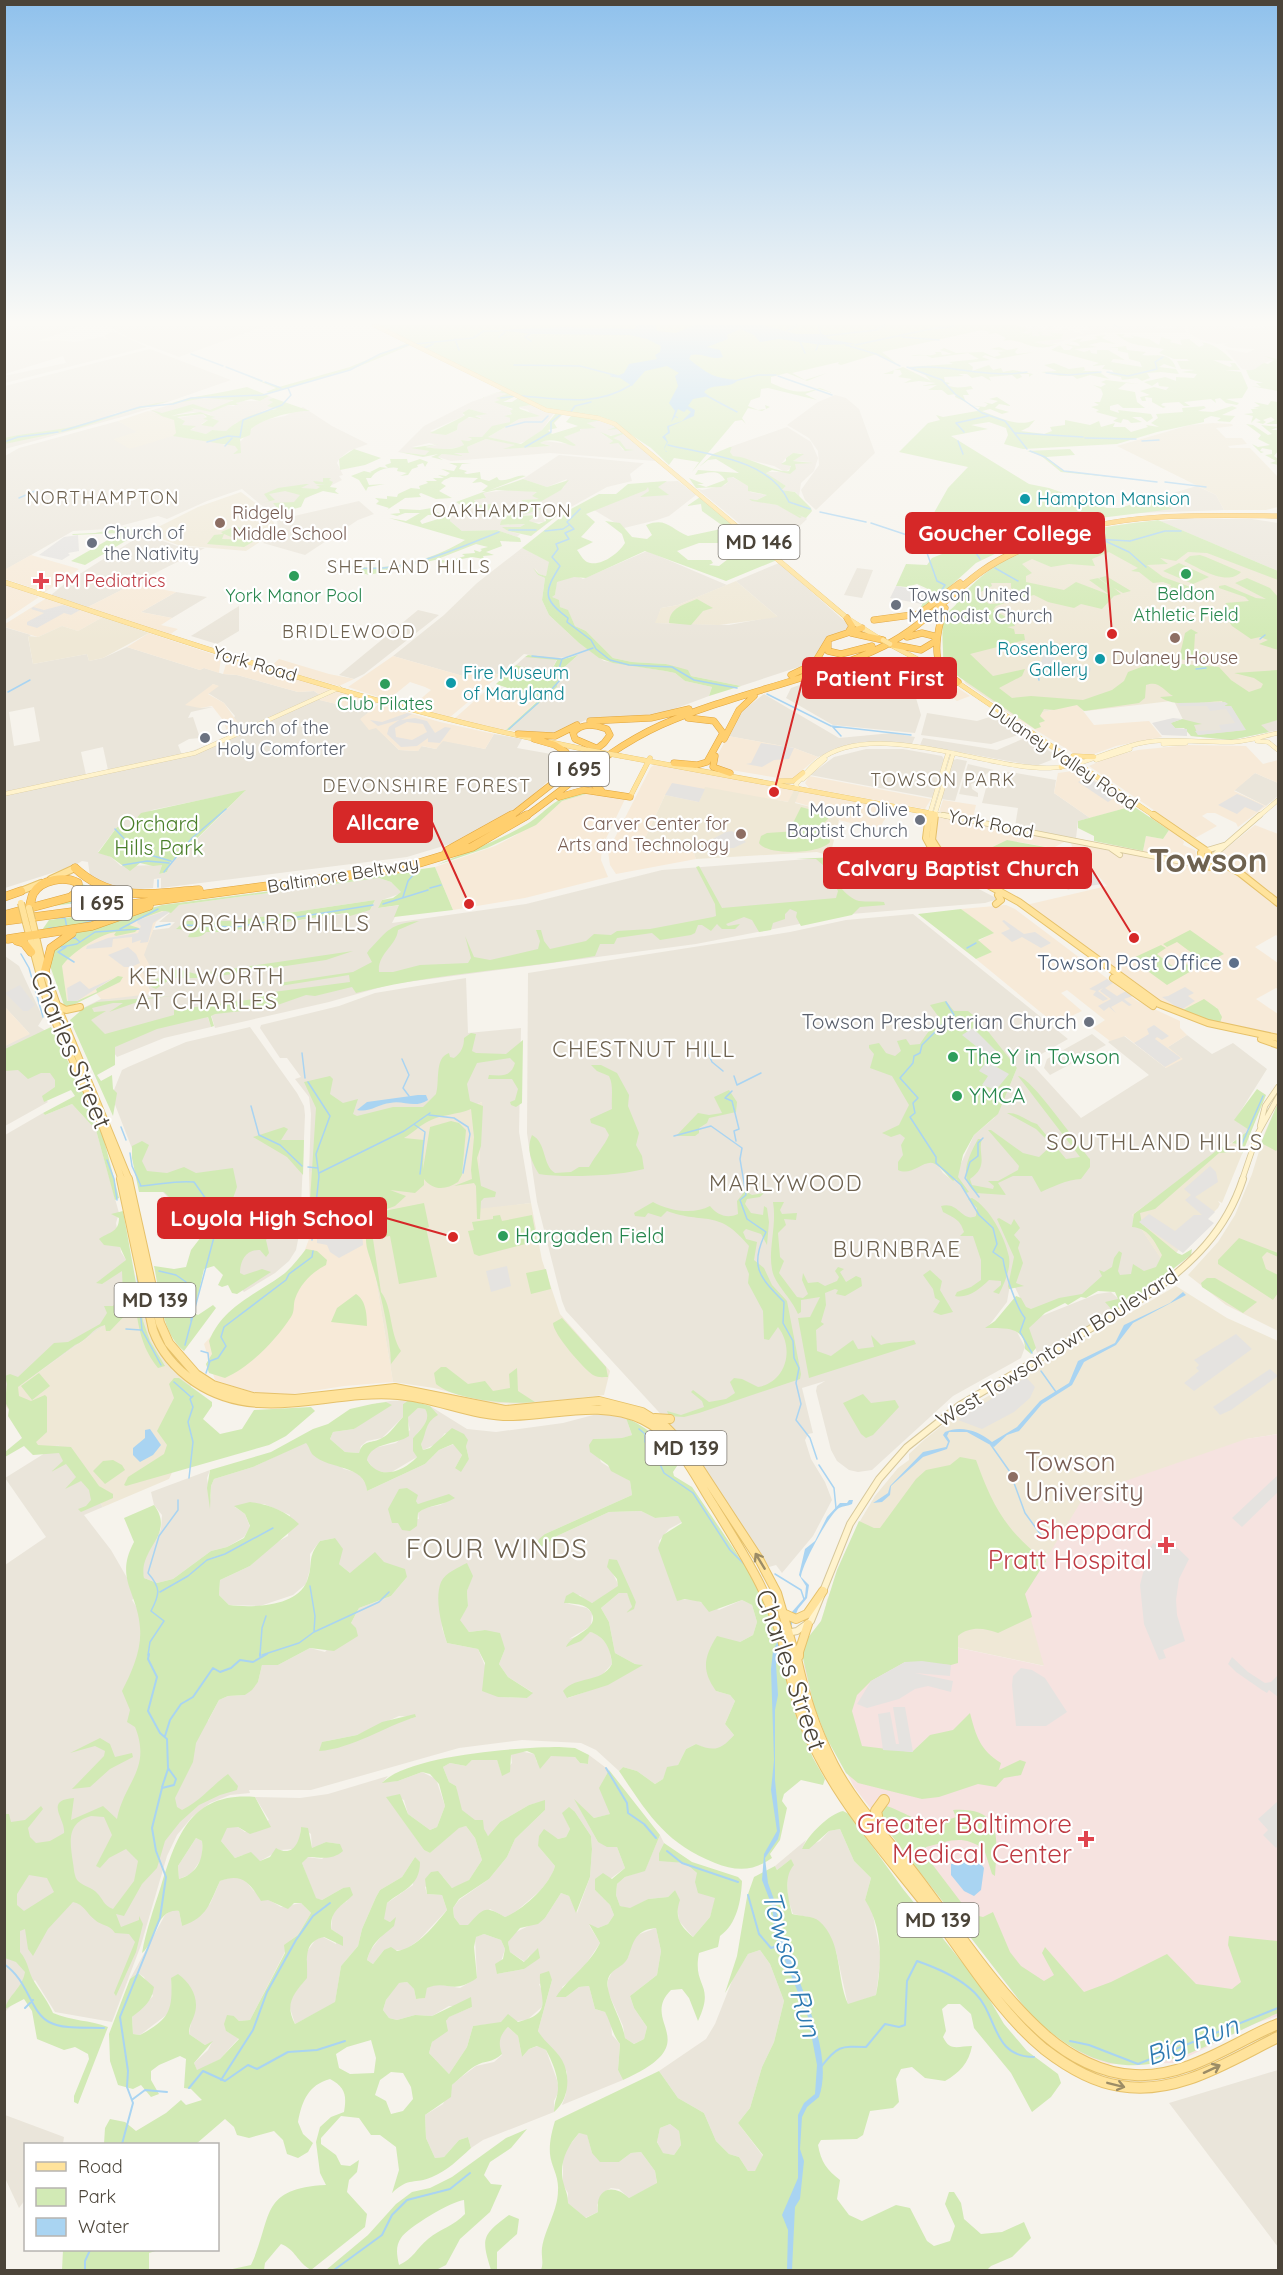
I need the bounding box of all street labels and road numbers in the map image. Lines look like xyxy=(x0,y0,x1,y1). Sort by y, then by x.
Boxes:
road number: MD 146 xyxy=(718,525,800,559)
street label: York Road xyxy=(210,641,300,686)
street label: Dulaney Valley Road xyxy=(985,698,1142,815)
road number: I 695 xyxy=(549,752,609,786)
street label: York Road xyxy=(947,804,1036,843)
street label: Baltimore Beltway xyxy=(266,851,420,898)
road number: I 695 xyxy=(72,886,132,920)
street label: Charles Street xyxy=(23,966,120,1134)
street label: West Towsontown Boulevard xyxy=(931,1262,1182,1432)
road number: MD 139 xyxy=(114,1283,195,1317)
road number: MD 139 xyxy=(646,1431,726,1465)
street label: Charles Street xyxy=(748,1585,834,1755)
road number: MD 139 xyxy=(898,1903,978,1937)

